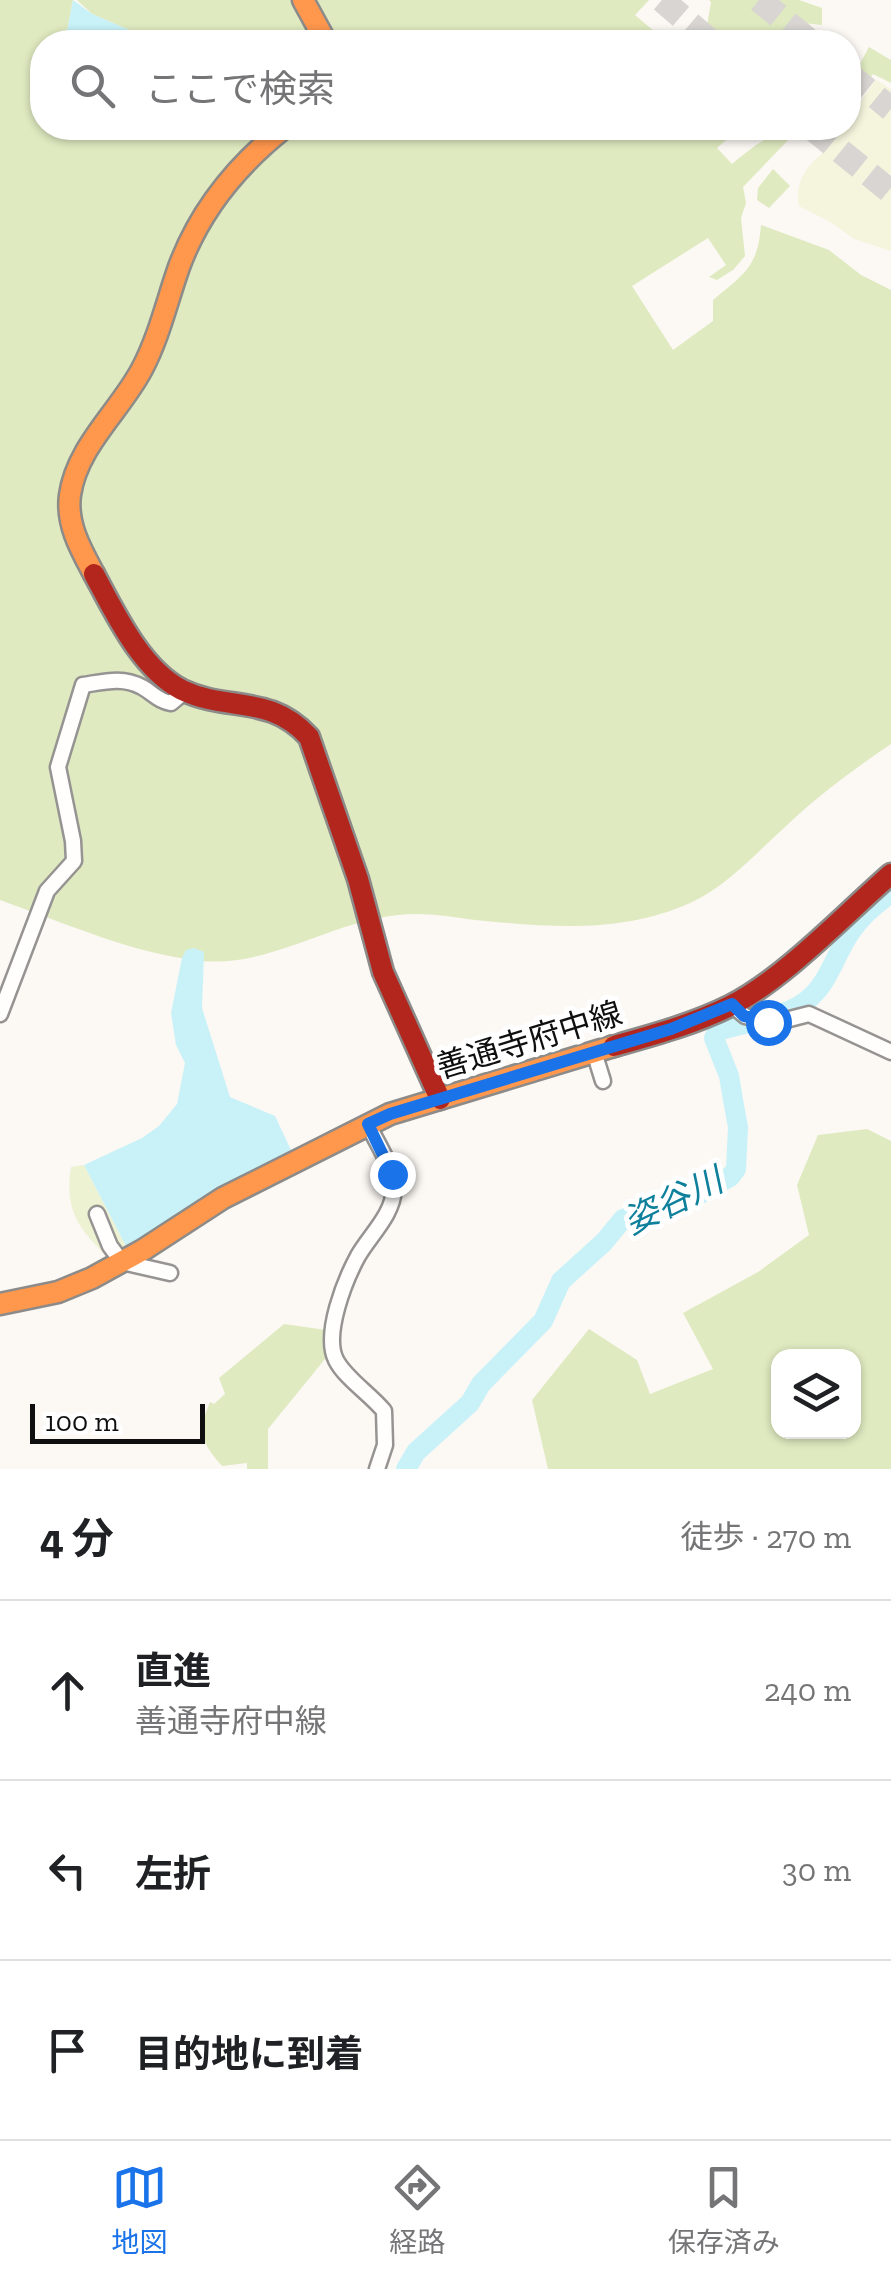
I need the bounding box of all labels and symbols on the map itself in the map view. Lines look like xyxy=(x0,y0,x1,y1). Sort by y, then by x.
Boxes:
street label: 善通寺府中線 xyxy=(432,994,626,1086)
route start xyxy=(746,1000,792,1046)
route end xyxy=(370,1152,416,1198)
water label: 姿谷川 xyxy=(617,1157,733,1243)
scale bar xyxy=(30,1399,205,1444)

